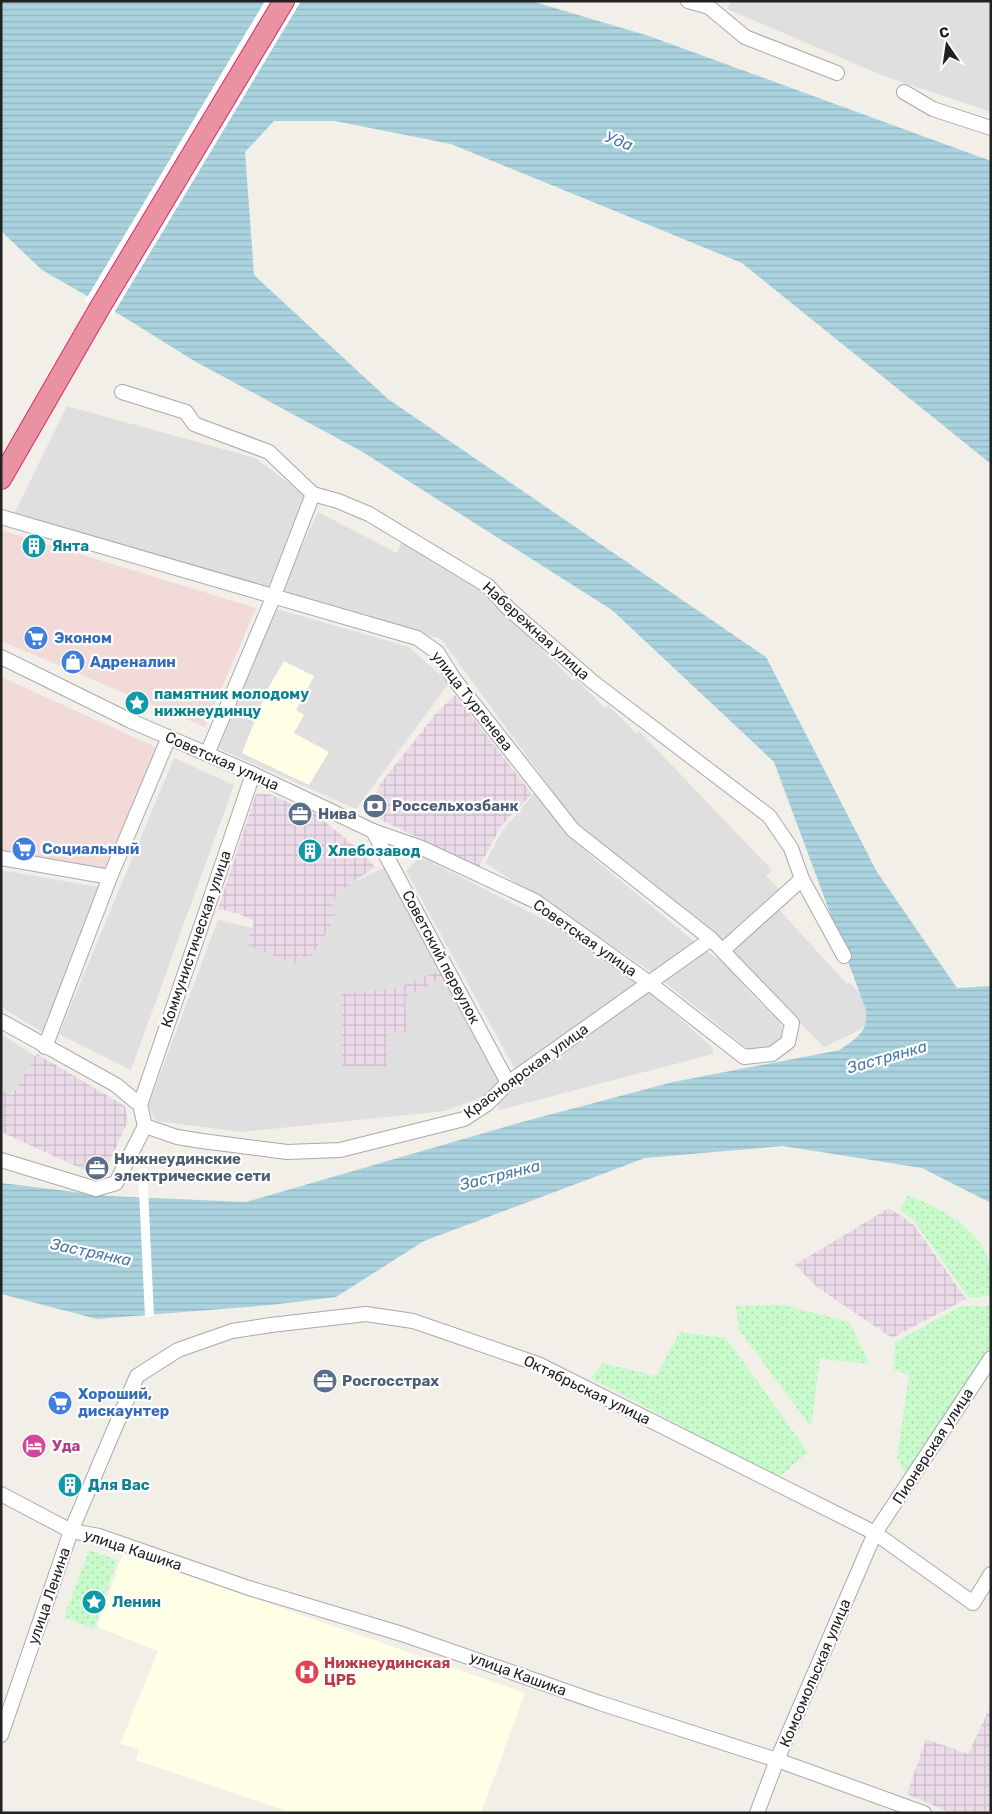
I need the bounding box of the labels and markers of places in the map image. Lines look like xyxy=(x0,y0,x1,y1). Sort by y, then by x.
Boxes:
building icon: Янта xyxy=(21,533,47,559)
place label: Янта xyxy=(52,537,89,555)
supermarket icon: Эконом xyxy=(23,625,49,651)
place label: Эконом xyxy=(54,629,112,647)
shop icon: Адреналин xyxy=(60,649,86,675)
place label: Адреналин xyxy=(90,653,176,671)
place label: памятник молодому нижнеудинцу xyxy=(154,685,309,720)
place icon: памятник молодому нижнеудинцу xyxy=(124,690,150,716)
bank icon: Россельхозбанк xyxy=(362,793,388,819)
place label: Россельхозбанк xyxy=(392,797,519,815)
office icon: Нива xyxy=(287,801,313,827)
place label: Нива xyxy=(318,805,357,823)
supermarket icon: Социальный xyxy=(11,836,37,862)
building icon: Хлебозавод xyxy=(297,838,323,864)
place label: Социальный xyxy=(42,840,139,858)
place label: Хлебозавод xyxy=(328,842,420,860)
place label: Нижнеудинские электрические сети xyxy=(114,1150,271,1185)
office icon: Нижнеудинские электрические сети xyxy=(84,1155,110,1181)
office icon: Росгосстрах xyxy=(312,1368,338,1394)
place label: Росгосстрах xyxy=(342,1372,439,1390)
place label: Хороший, дискаунтер xyxy=(78,1385,169,1420)
supermarket icon: Хороший, дискаунтер xyxy=(47,1390,73,1416)
hotel icon: Уда xyxy=(21,1433,47,1459)
place label: Уда xyxy=(52,1437,81,1455)
building icon: Для Вас xyxy=(57,1472,83,1498)
place label: Для Вас xyxy=(88,1476,150,1494)
place icon: Ленин xyxy=(81,1589,107,1615)
place label: Ленин xyxy=(112,1593,161,1611)
place label: Нижнеудинская ЦРБ xyxy=(324,1654,450,1689)
hospital icon: Нижнеудинская ЦРБ xyxy=(294,1659,320,1685)

